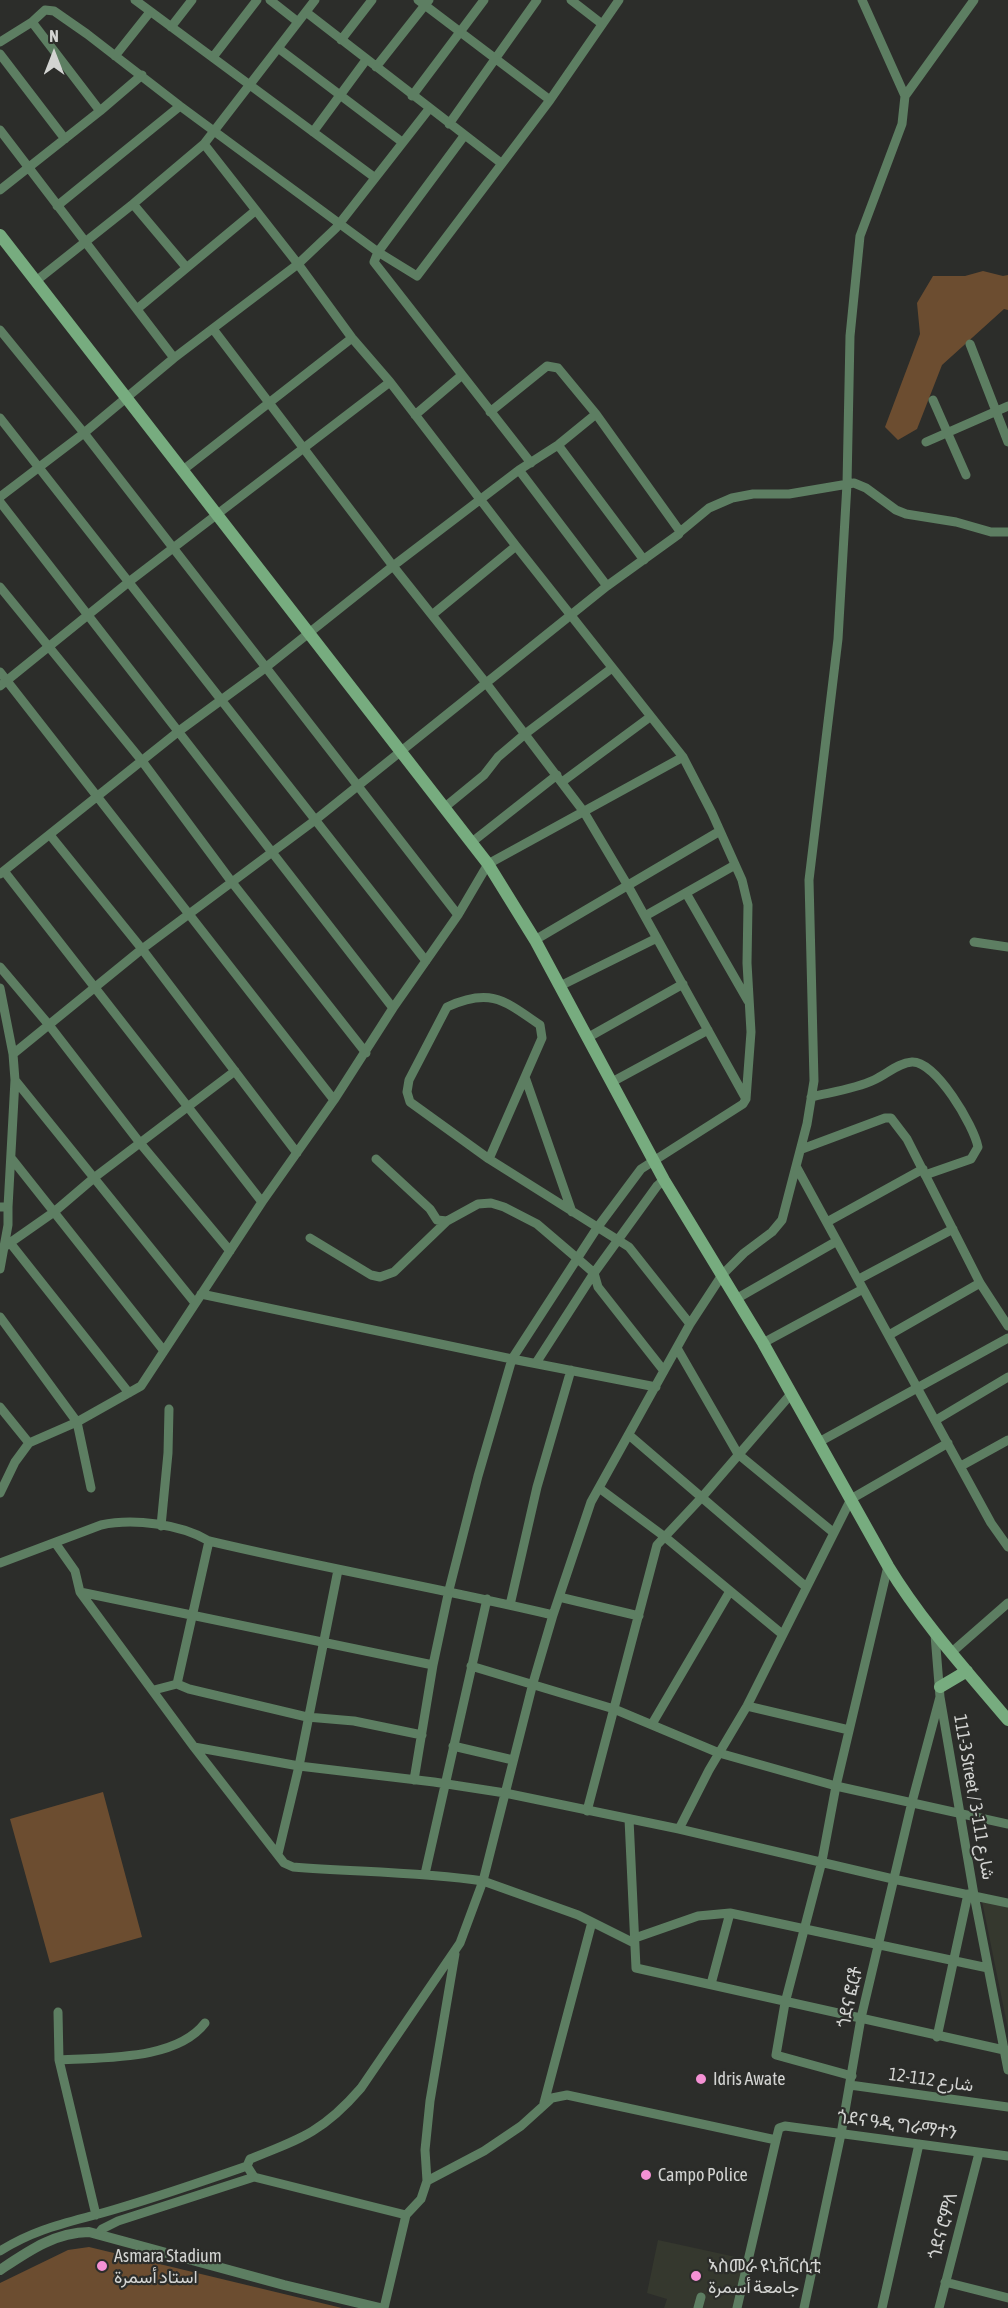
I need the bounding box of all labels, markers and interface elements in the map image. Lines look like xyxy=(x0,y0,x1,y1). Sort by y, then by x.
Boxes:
north arrow xyxy=(24,24,84,84)
text: N xyxy=(49,27,59,45)
street label: 111-3 Street / شارع 111-3 xyxy=(949,1713,999,1881)
street label: ጎደና ፎርቶ xyxy=(833,1964,867,2030)
street label: شارع 112-12 xyxy=(887,2063,975,2097)
place label: Idris Awate xyxy=(713,2068,785,2090)
marker: Idris Awate xyxy=(694,2072,708,2086)
street label: ጎደና ዓዲ ግራማተን xyxy=(836,2106,958,2144)
place label: Campo Police xyxy=(658,2164,748,2186)
marker: Campo Police xyxy=(639,2168,653,2182)
street label: ጎደና ሮምለ xyxy=(924,2190,962,2262)
place label: Asmara Stadium استاد أسمرة xyxy=(114,2245,222,2288)
place label: ኣስመራ ዩኒቨርሲቲ جامعة أسمرة xyxy=(708,2255,821,2298)
marker: Asmara Stadium استاد أسمرة xyxy=(95,2259,109,2273)
marker: ኣስመራ ዩኒቨርሲቲ جامعة أسمرة xyxy=(689,2269,703,2283)

